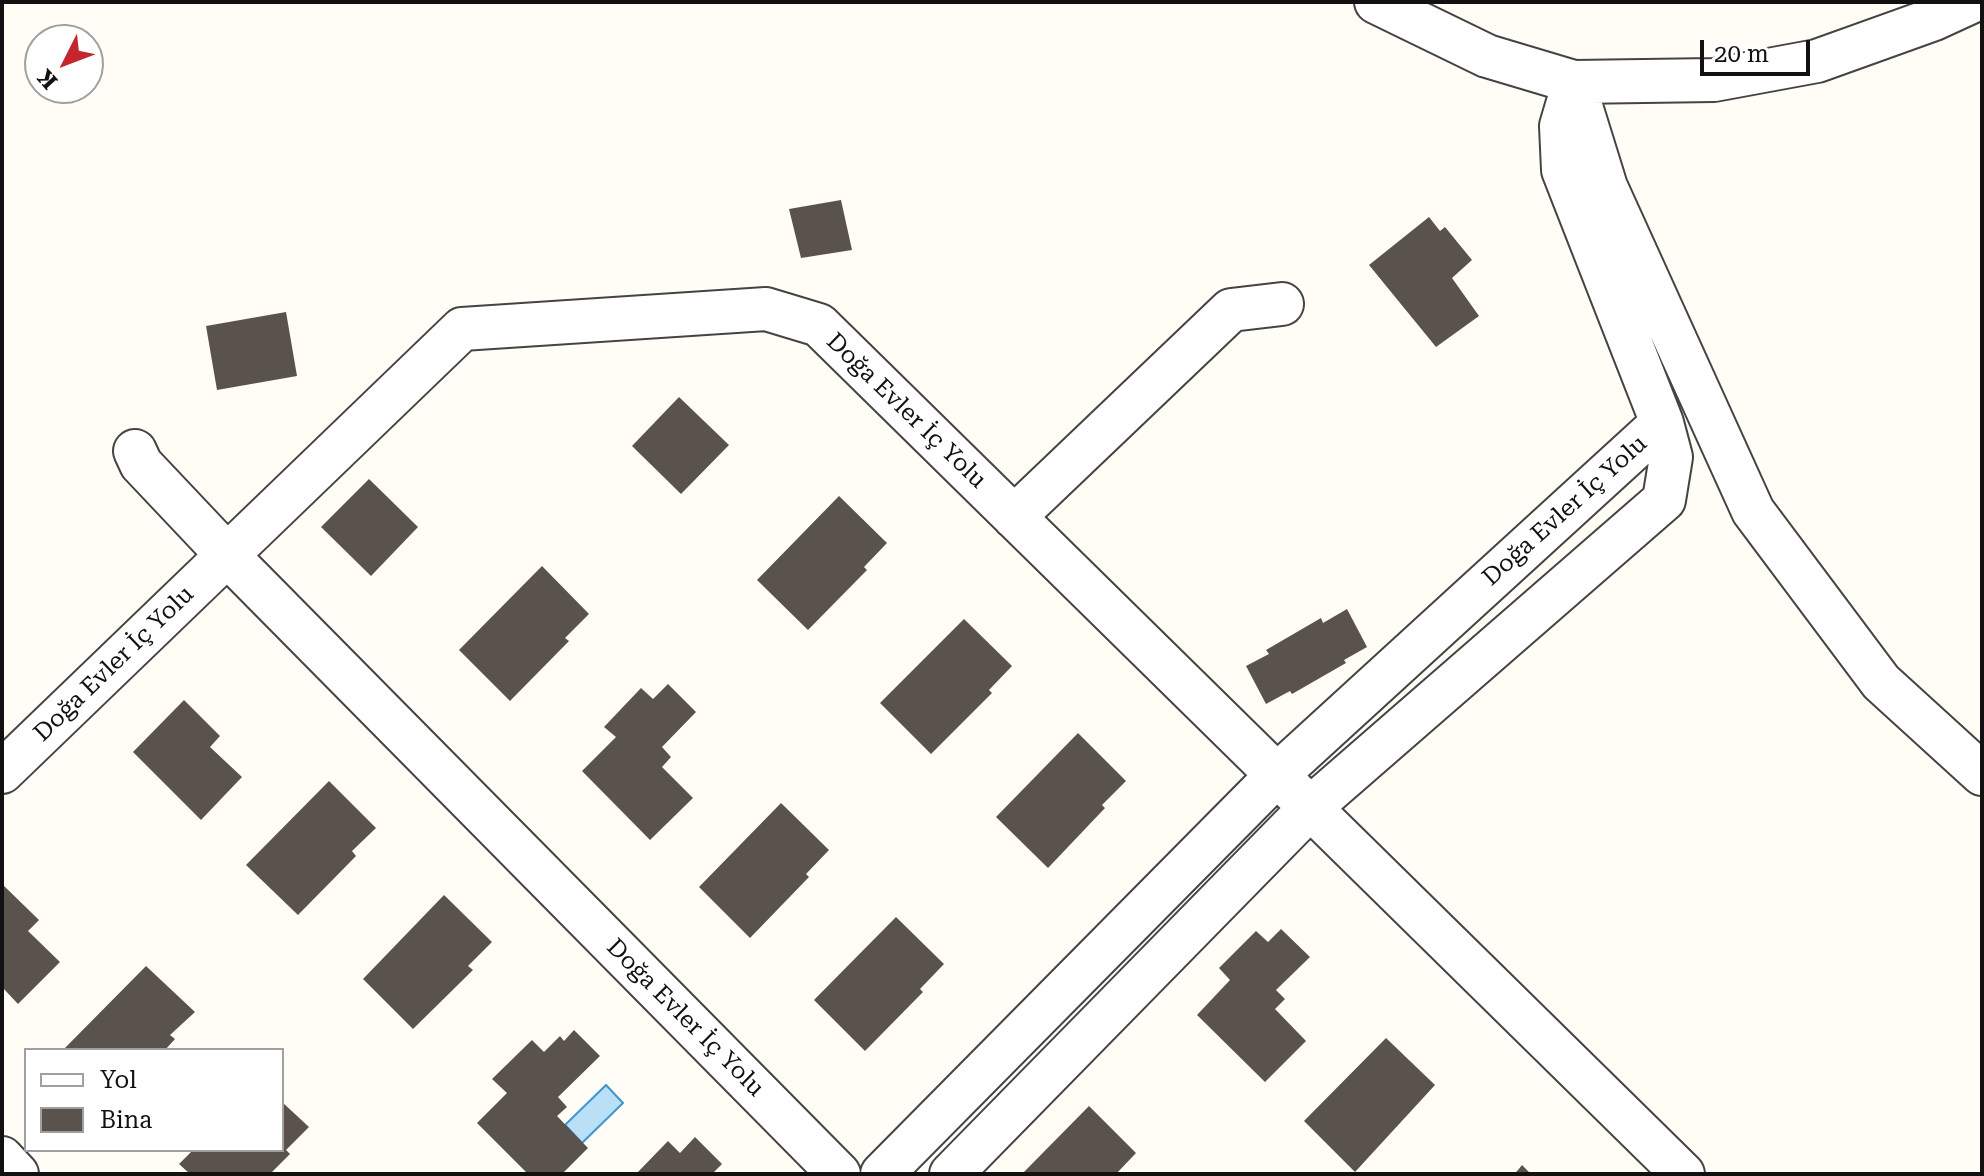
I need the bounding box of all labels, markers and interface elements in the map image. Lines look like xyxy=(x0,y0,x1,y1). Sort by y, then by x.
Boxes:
north arrow xyxy=(24,24,104,104)
scale bar xyxy=(1704,24,1814,74)
text: 20 m xyxy=(1714,40,1769,68)
text: K xyxy=(32,64,62,94)
street label: Doğa Evler İç Yolu xyxy=(820,327,992,495)
street label: Doğa Evler İç Yolu xyxy=(1477,430,1653,592)
street label: Doğa Evler İç Yolu xyxy=(28,580,200,748)
street label: Doğa Evler İç Yolu xyxy=(600,933,770,1103)
legend xyxy=(24,1048,284,1152)
text: Yol xyxy=(100,1066,137,1094)
text: Bina xyxy=(100,1106,152,1134)

